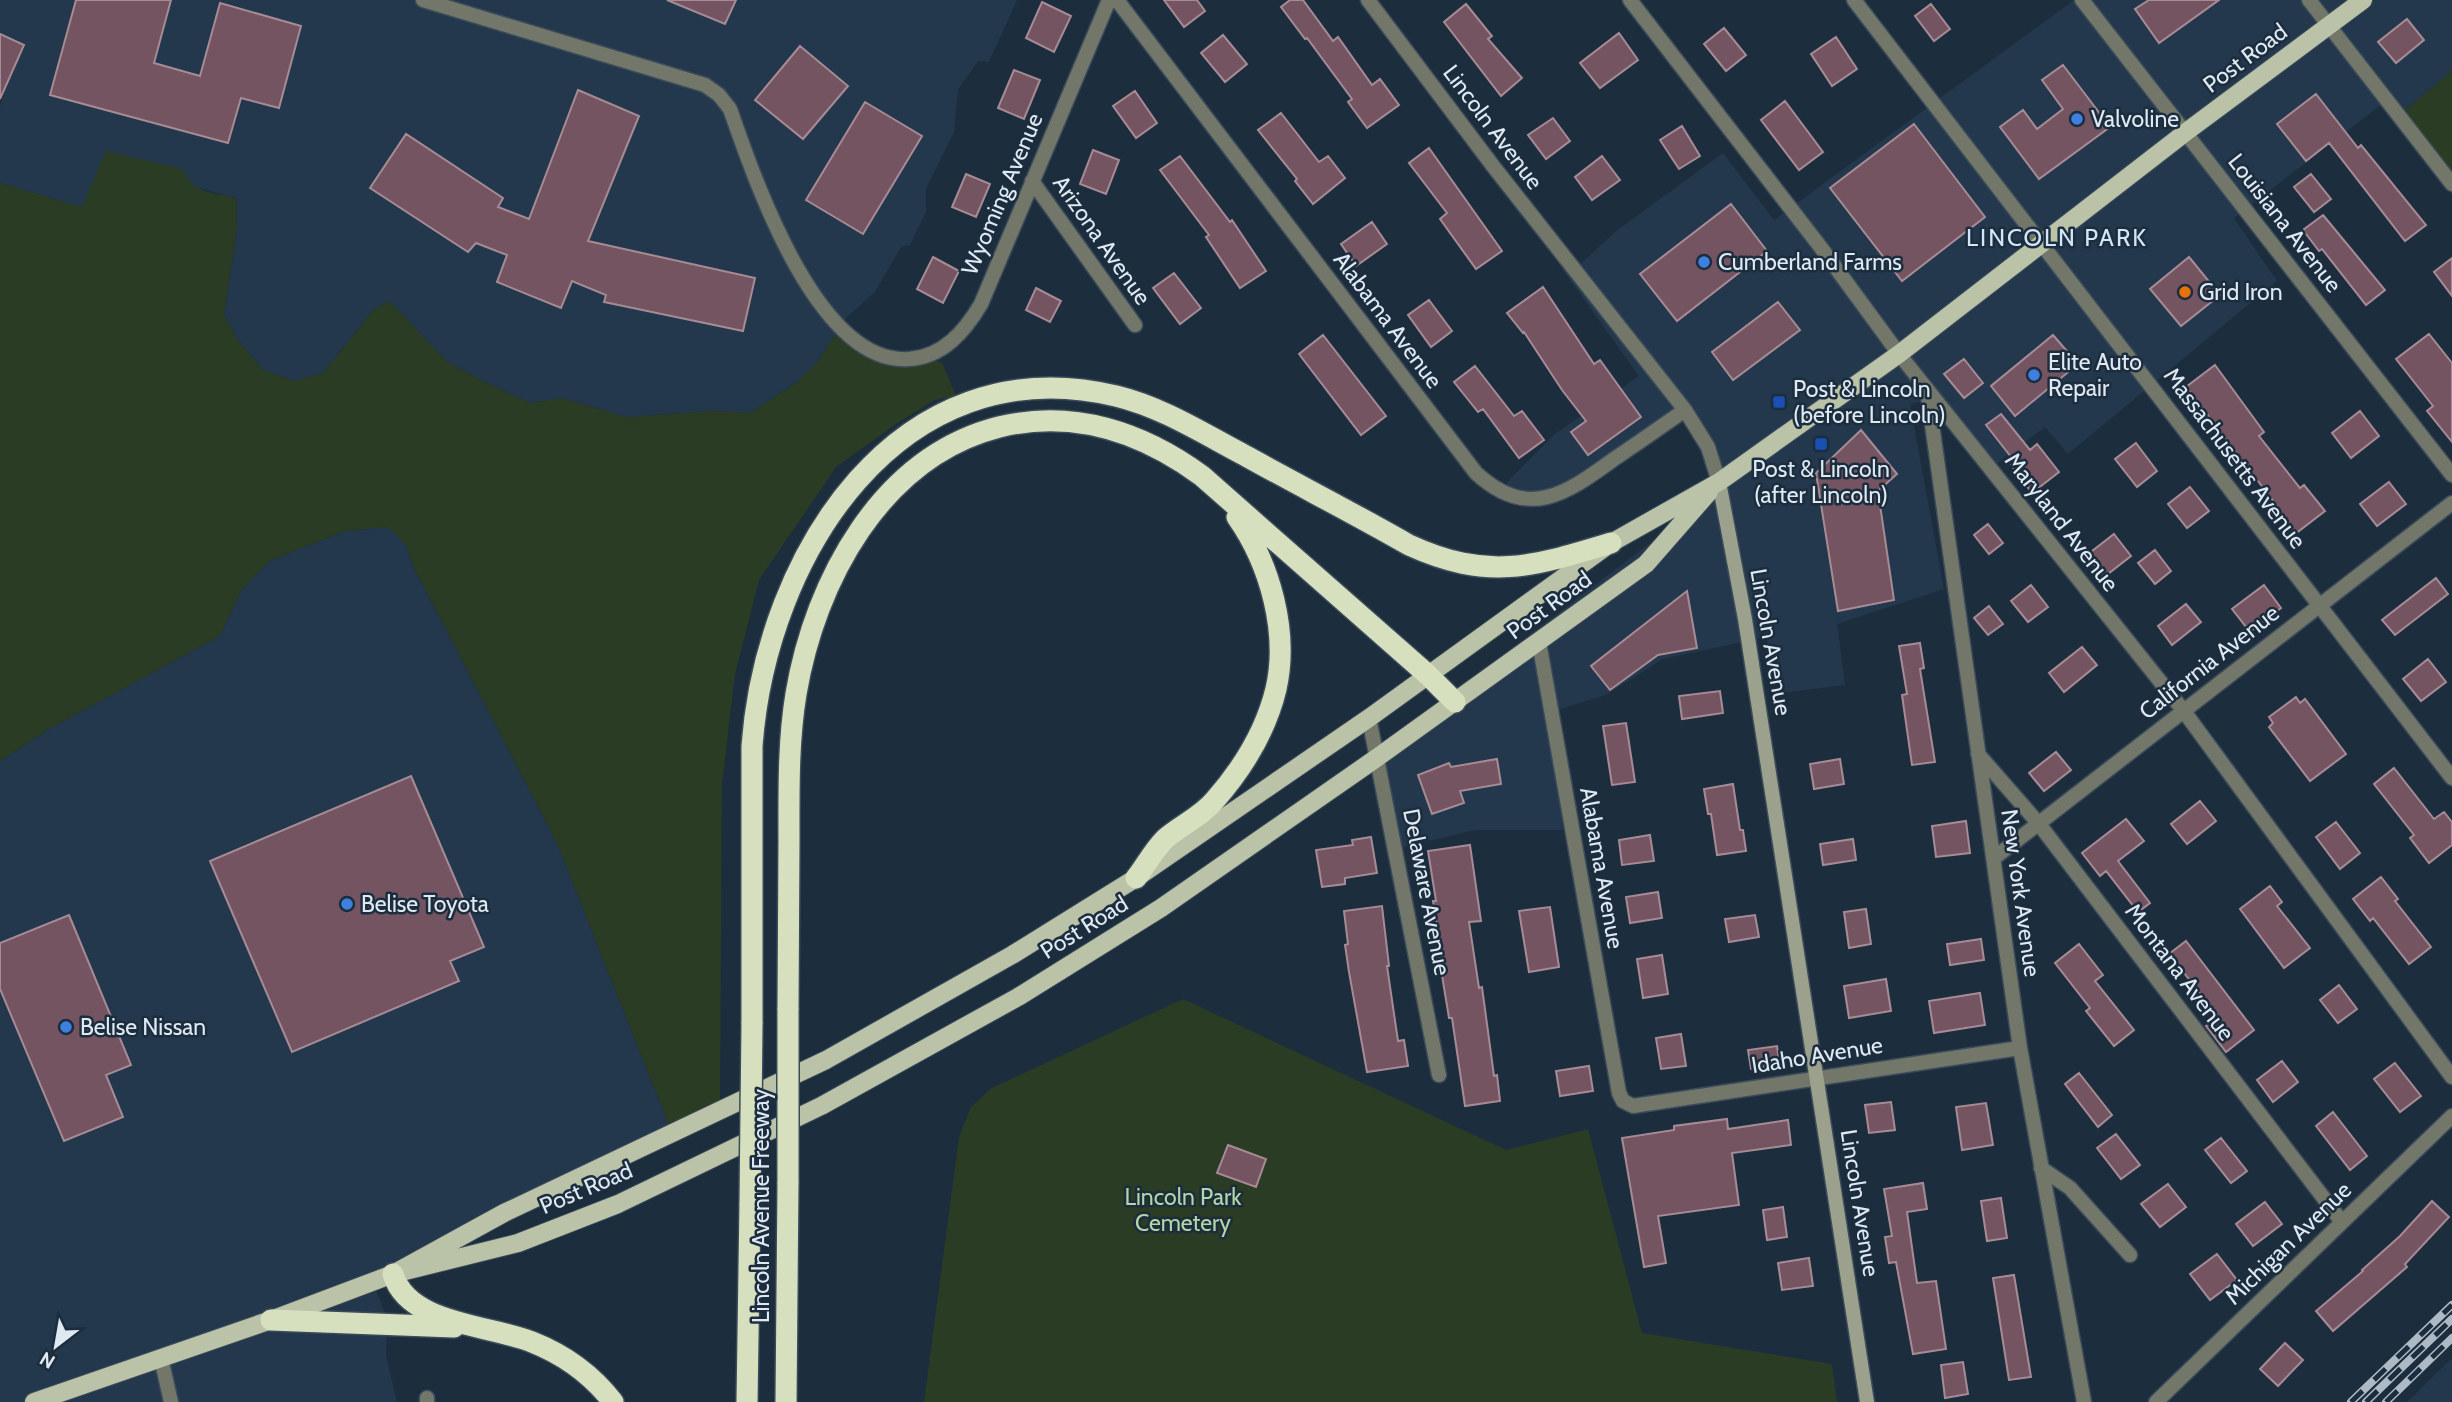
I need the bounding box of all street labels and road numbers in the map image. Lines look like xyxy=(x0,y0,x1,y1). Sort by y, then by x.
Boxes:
street label: Post Road xyxy=(2198,17,2292,99)
street label: Lincoln Avenue xyxy=(1437,59,1549,195)
street label: Wyoming Avenue xyxy=(955,109,1049,279)
street label: Louisiana Avenue xyxy=(2222,148,2348,298)
street label: Arizona Avenue xyxy=(1047,170,1157,310)
street label: Alabama Avenue xyxy=(1328,246,1449,394)
street label: Massachusetts Avenue xyxy=(2158,362,2312,554)
street label: Maryland Avenue xyxy=(1999,447,2125,597)
street label: Post Road xyxy=(1501,565,1597,645)
street label: Lincoln Avenue xyxy=(1744,566,1798,718)
street label: California Avenue xyxy=(2134,599,2285,725)
street label: Alabama Avenue xyxy=(1574,785,1630,951)
street label: Delaware Avenue xyxy=(1397,806,1457,978)
street label: New York Avenue xyxy=(1995,807,2047,979)
street label: Post Road xyxy=(1035,889,1133,965)
street label: Montana Avenue xyxy=(2119,898,2241,1046)
street label: Idaho Avenue xyxy=(1749,1031,1885,1079)
street label: Lincoln Avenue Freeway xyxy=(747,1089,775,1323)
street label: Lincoln Avenue xyxy=(1835,1127,1885,1279)
street label: Post Road xyxy=(535,1156,637,1220)
street label: Michigan Avenue xyxy=(2219,1176,2357,1310)

